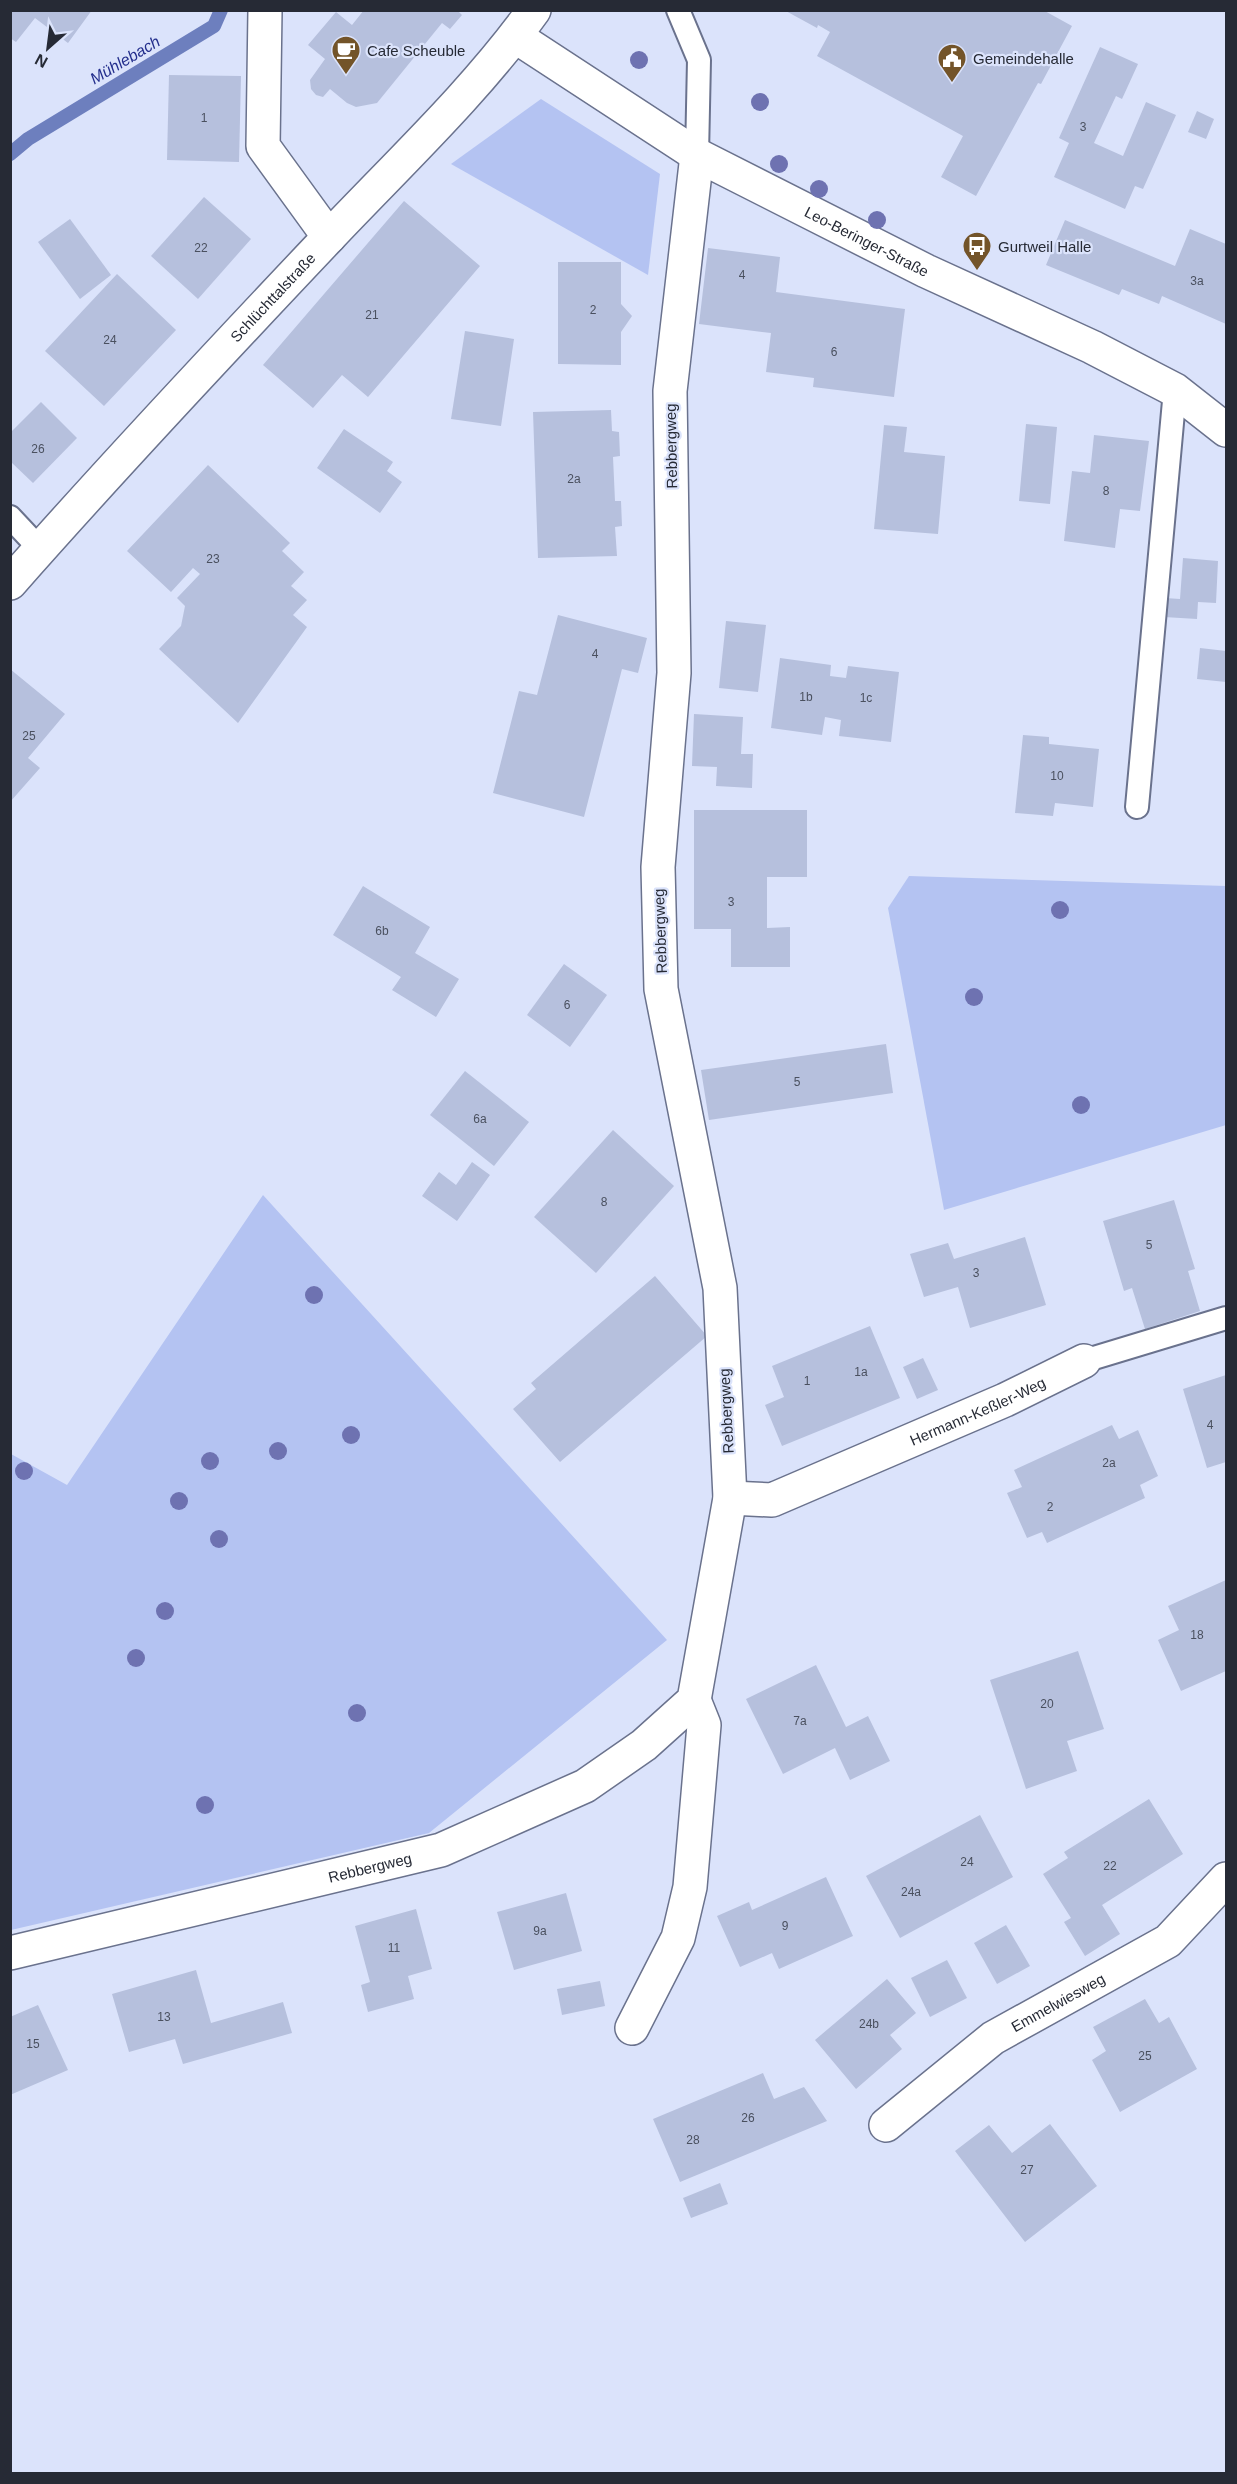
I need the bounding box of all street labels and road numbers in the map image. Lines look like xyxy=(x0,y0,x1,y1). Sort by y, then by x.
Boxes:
street label: Leo-Beringer-Straße xyxy=(802,203,932,280)
street label: Schlüchttalstraße xyxy=(226,249,318,345)
street label: Rebbergweg xyxy=(662,403,680,489)
street label: Rebbergweg xyxy=(650,888,670,974)
street label: Rebbergweg xyxy=(715,1368,737,1454)
street label: Hermann-Keßler-Weg xyxy=(907,1373,1048,1448)
street label: Rebbergweg xyxy=(327,1849,413,1885)
street label: Emmelwiesweg xyxy=(1008,1969,1108,2035)

